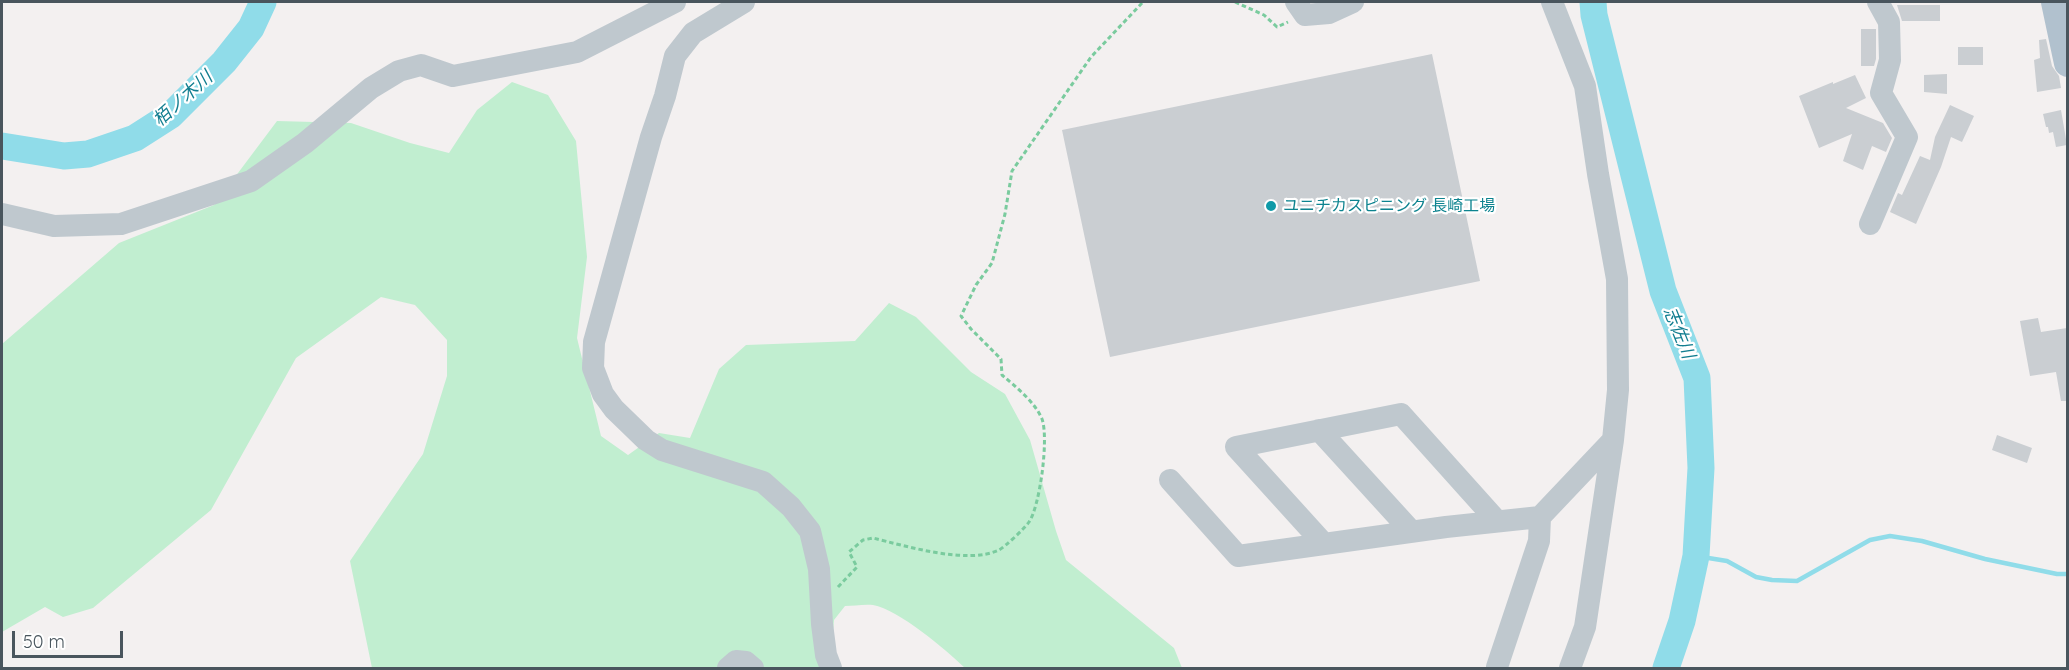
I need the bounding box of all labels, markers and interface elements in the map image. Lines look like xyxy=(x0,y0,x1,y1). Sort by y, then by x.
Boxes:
water label: 栢ノ木川 xyxy=(149,67,217,131)
place label: ユニチカスピニング 長崎工場 xyxy=(1283,196,1495,216)
marker: ユニチカスピニング 長崎工場 xyxy=(1264,199,1278,213)
water label: 志佐川 xyxy=(1659,304,1699,362)
scale bar xyxy=(15,619,126,657)
text: 50 m xyxy=(23,630,65,653)

